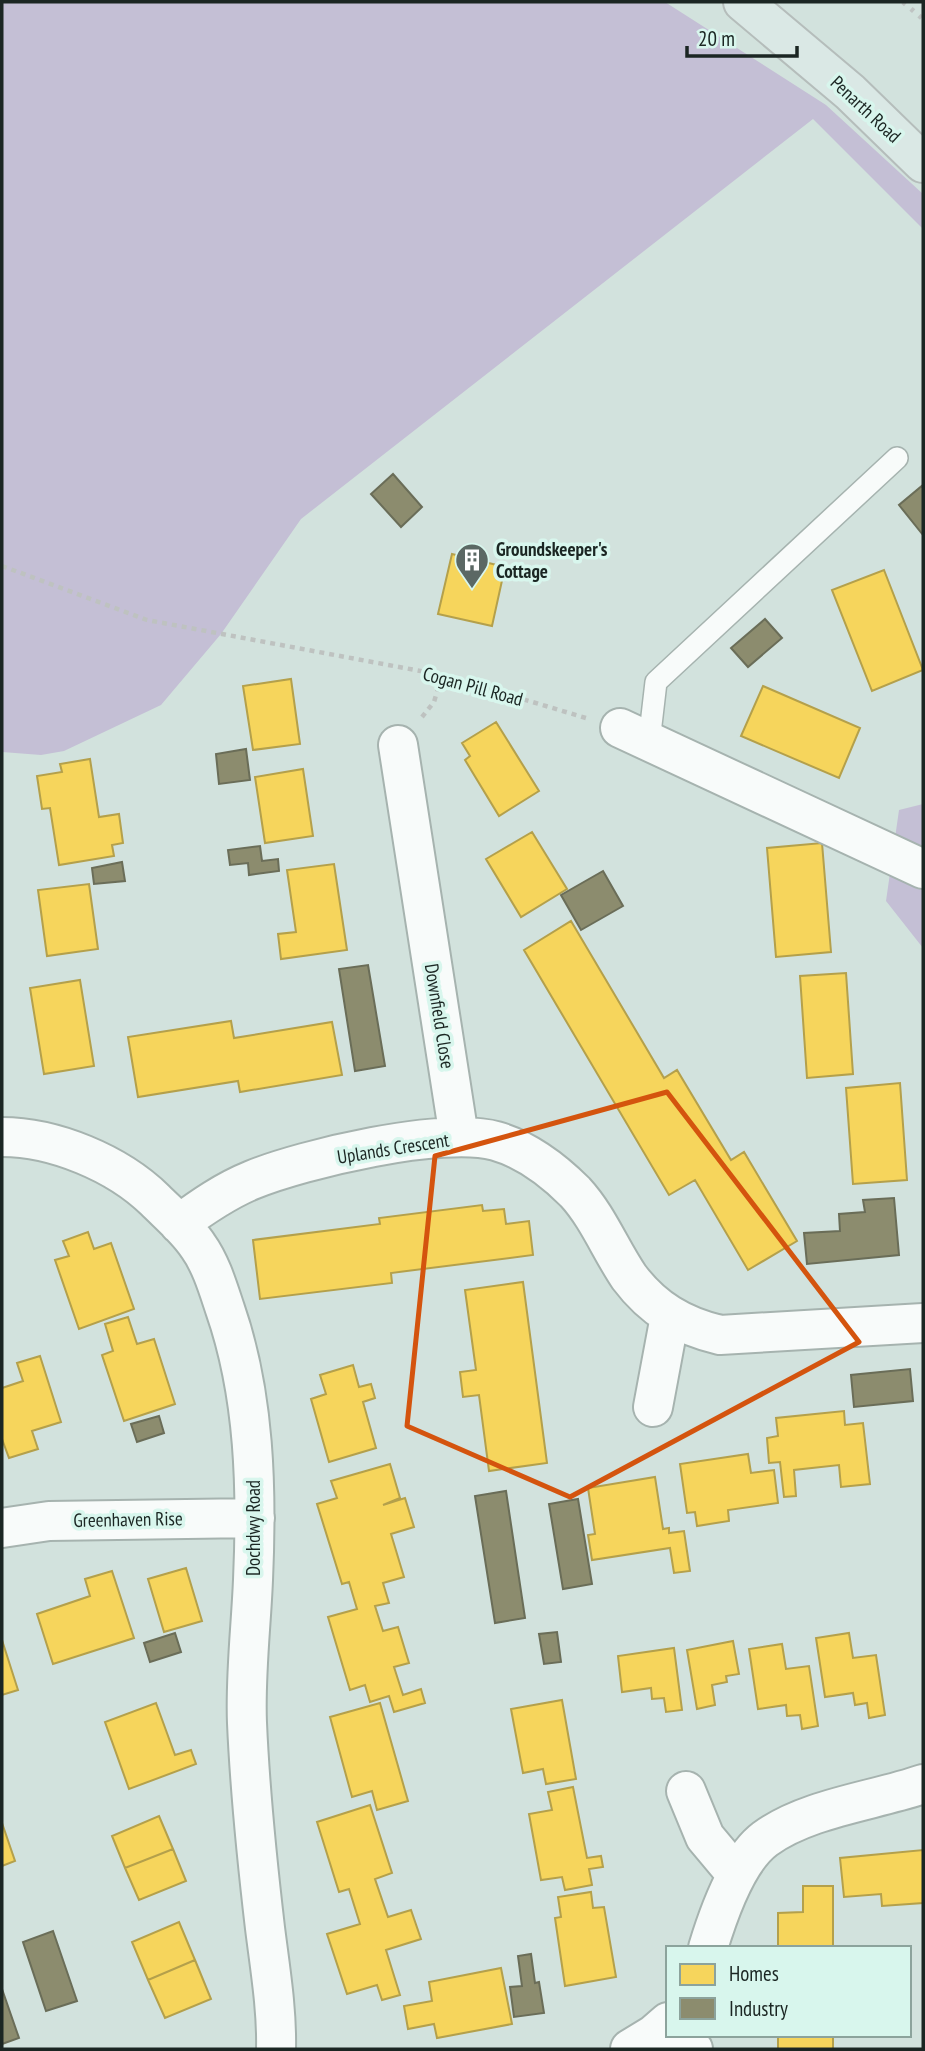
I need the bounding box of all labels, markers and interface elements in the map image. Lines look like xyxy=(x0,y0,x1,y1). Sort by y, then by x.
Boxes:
scale bar xyxy=(687,14,797,58)
text: 20 m xyxy=(698,25,735,52)
street label: Penarth Road xyxy=(826,70,906,148)
place label: Groundskeeper's Cottage xyxy=(496,537,608,583)
building icon: Groundskeeper's Cottage xyxy=(453,541,491,590)
street label: Cogan Pill Road xyxy=(420,661,526,711)
street label: Downfield Close xyxy=(420,962,460,1070)
street label: Uplands Crescent xyxy=(335,1127,451,1169)
street label: Dochdwy Road xyxy=(241,1480,265,1576)
street label: Greenhaven Rise xyxy=(73,1506,183,1532)
legend xyxy=(666,1946,911,2037)
text: Homes xyxy=(729,1960,779,1987)
text: Industry xyxy=(729,1995,788,2022)

